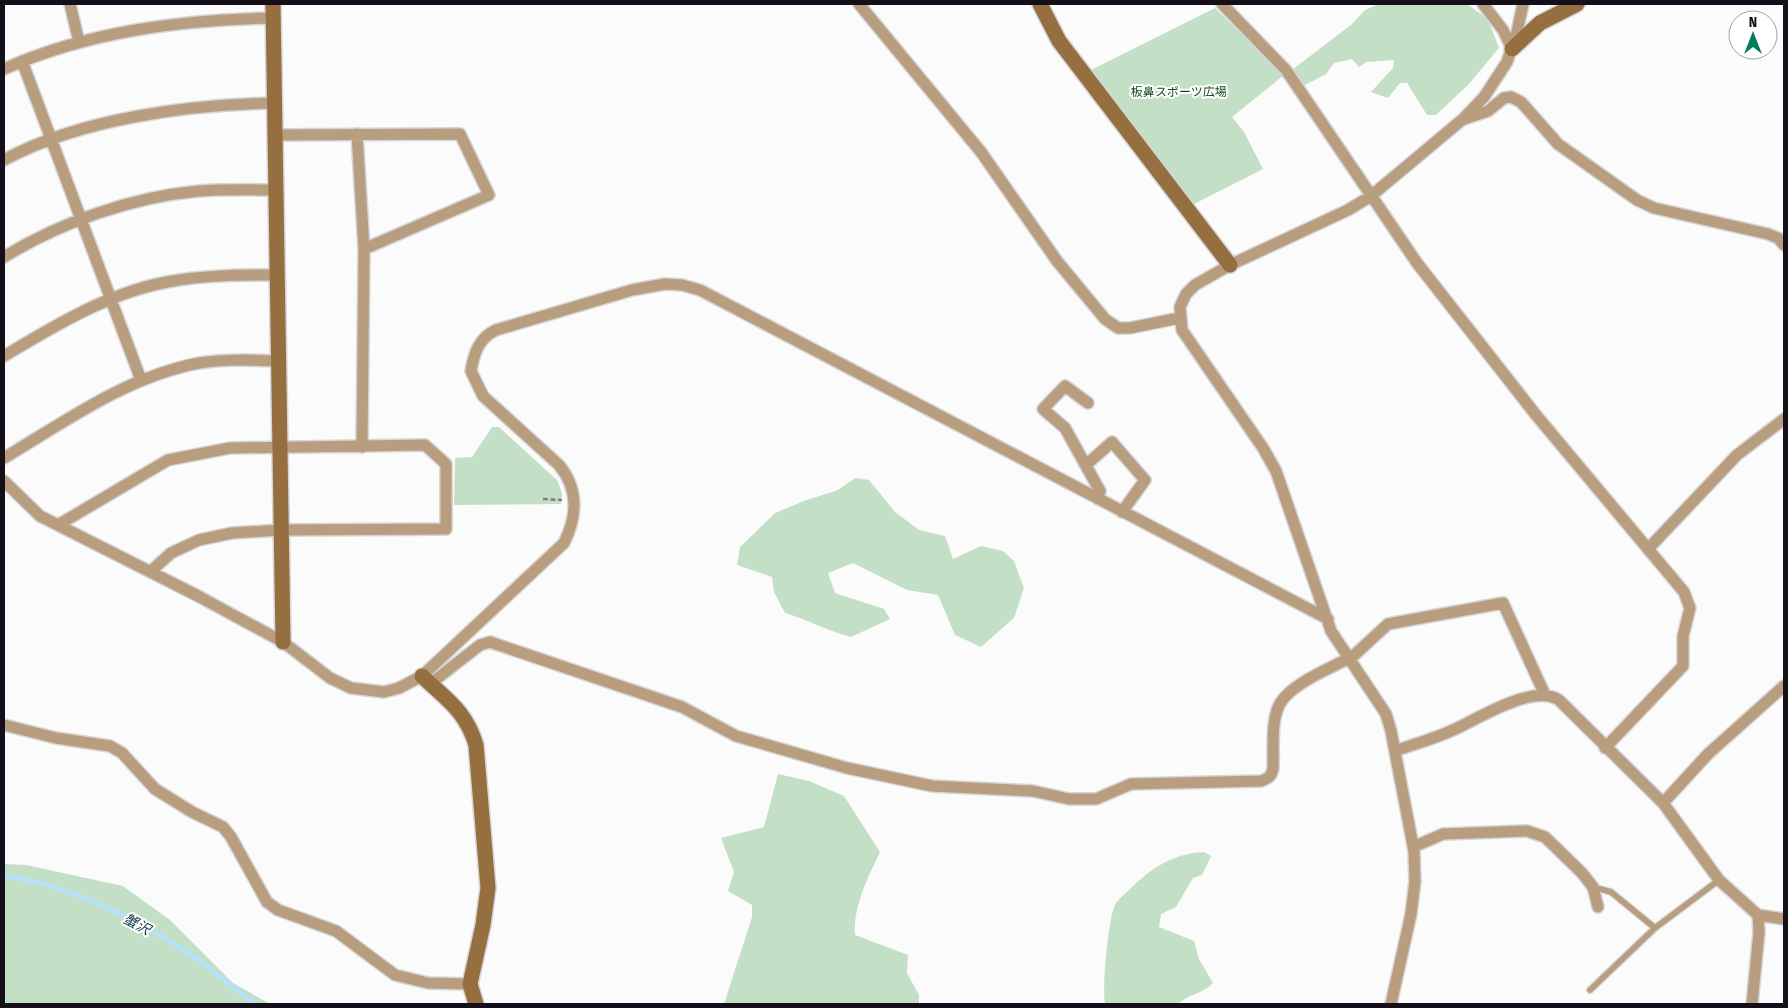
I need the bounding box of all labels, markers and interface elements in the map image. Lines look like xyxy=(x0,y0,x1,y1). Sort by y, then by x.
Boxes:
north arrow xyxy=(1728,10,1778,60)
text: N xyxy=(1749,14,1757,31)
park label: 板鼻スポーツ広場 xyxy=(1131,85,1227,99)
water label: 蟹沢 xyxy=(120,910,155,939)

